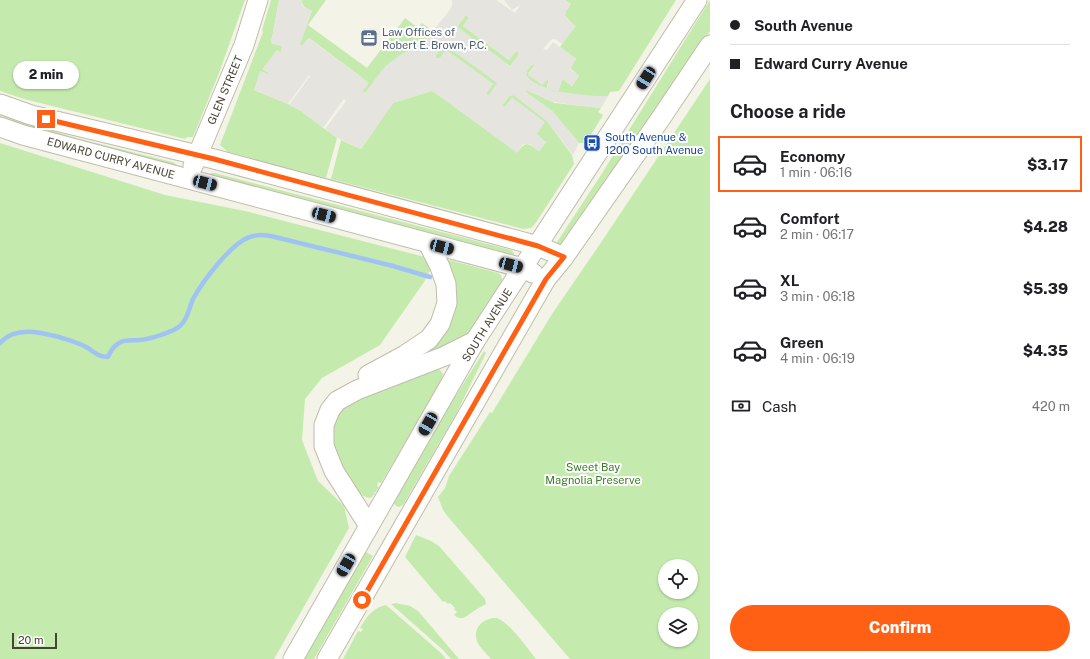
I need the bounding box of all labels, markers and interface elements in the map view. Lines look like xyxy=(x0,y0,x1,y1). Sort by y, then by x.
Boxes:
text: South Avenue xyxy=(754,17,853,34)
place label: Law Offices of Robert E. Brown, P.C. xyxy=(382,26,487,51)
office icon: Law Offices of Robert E. Brown, P.C. xyxy=(359,28,379,48)
street label: GLEN STREET xyxy=(205,53,245,126)
text: Edward Curry Avenue xyxy=(754,55,908,72)
callout: 2 min xyxy=(13,61,79,89)
car xyxy=(634,65,658,91)
text: 2 min xyxy=(29,67,63,82)
text: Choose a ride xyxy=(730,101,846,122)
route end xyxy=(37,110,55,128)
place label: South Avenue & 1200 South Avenue xyxy=(605,131,703,156)
bus stop icon: South Avenue & 1200 South Avenue xyxy=(582,133,602,153)
street label: EDWARD CURRY AVENUE xyxy=(46,135,176,181)
icon: car xyxy=(732,146,768,182)
text: Economy xyxy=(780,148,845,165)
text: $3.17 xyxy=(1027,156,1068,173)
text: 1 min · 06:16 xyxy=(780,165,852,180)
car xyxy=(192,174,218,192)
car xyxy=(311,206,337,224)
icon: car xyxy=(732,208,768,244)
text: Comfort xyxy=(780,210,840,227)
text: $4.28 xyxy=(1023,218,1068,235)
text: 2 min · 06:17 xyxy=(780,227,854,242)
car xyxy=(429,238,455,256)
car xyxy=(498,256,524,274)
icon: car xyxy=(732,270,768,306)
text: XL xyxy=(780,272,799,289)
text: $5.39 xyxy=(1023,280,1068,297)
street label: SOUTH AVENUE xyxy=(460,286,514,364)
text: 3 min · 06:18 xyxy=(780,289,855,304)
icon: car xyxy=(732,332,768,368)
text: Green xyxy=(780,334,824,351)
text: $4.35 xyxy=(1023,342,1068,359)
text: 4 min · 06:19 xyxy=(780,351,855,366)
icon: cash xyxy=(730,395,752,417)
text: Cash xyxy=(762,398,797,415)
text: 420 m xyxy=(1032,399,1070,414)
car xyxy=(417,411,439,437)
park label: Sweet Bay Magnolia Preserve xyxy=(545,461,641,486)
car xyxy=(335,552,357,578)
map controls xyxy=(658,559,698,647)
button: locate xyxy=(658,559,698,599)
route start xyxy=(353,591,371,609)
button: Confirm xyxy=(730,605,1070,651)
button: layers xyxy=(658,607,698,647)
scale bar xyxy=(12,631,57,650)
text: 20 m xyxy=(18,634,43,646)

